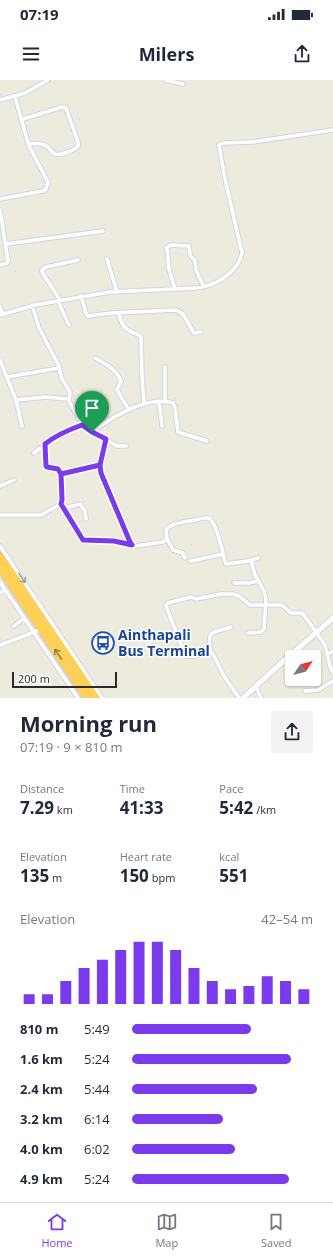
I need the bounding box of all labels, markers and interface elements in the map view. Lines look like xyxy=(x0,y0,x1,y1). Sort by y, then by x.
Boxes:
text: 07:19 xyxy=(20,4,59,24)
text: Milers xyxy=(139,42,194,66)
icon: menu xyxy=(20,43,42,65)
icon: share xyxy=(291,43,313,65)
pin xyxy=(75,391,109,432)
icon: arrive xyxy=(81,397,103,419)
one-way arrow xyxy=(18,573,26,584)
place label: Ainthapali Bus Terminal xyxy=(118,625,210,660)
bus stop icon: Ainthapali Bus Terminal xyxy=(90,630,116,656)
one-way arrow xyxy=(54,649,62,660)
north arrow xyxy=(285,650,321,686)
map controls xyxy=(285,650,321,686)
scale bar xyxy=(12,670,117,689)
text: 200 m xyxy=(18,671,50,686)
text: Morning run xyxy=(20,708,157,738)
button: share xyxy=(271,711,313,753)
text: 07:19 · 9 × 810 m xyxy=(20,738,123,756)
text: Distance xyxy=(20,781,64,796)
text: Time xyxy=(120,781,145,796)
text: Pace xyxy=(219,781,244,796)
text: 7.29 xyxy=(20,796,54,819)
text: 41:33 xyxy=(120,796,163,819)
text: 5:42 xyxy=(219,796,253,819)
text: km xyxy=(54,802,73,817)
text: /km xyxy=(253,802,276,817)
text: Elevation xyxy=(20,849,67,864)
text: Heart rate xyxy=(120,849,172,864)
text: kcal xyxy=(219,849,239,864)
text: 135 xyxy=(20,864,49,887)
text: 150 xyxy=(120,864,149,887)
text: 551 xyxy=(219,864,249,887)
text: m xyxy=(49,870,62,885)
text: bpm xyxy=(149,870,175,885)
text: Elevation xyxy=(20,910,75,928)
text: 42–54 m xyxy=(261,910,313,928)
text: 810 m xyxy=(20,1020,58,1038)
text: 5:49 xyxy=(84,1020,110,1038)
text: 1.6 km xyxy=(20,1050,63,1068)
text: 5:24 xyxy=(84,1050,110,1068)
text: 2.4 km xyxy=(20,1080,63,1098)
text: 5:44 xyxy=(84,1080,110,1098)
text: 3.2 km xyxy=(20,1110,63,1128)
text: 6:14 xyxy=(84,1110,110,1128)
text: 4.0 km xyxy=(20,1140,63,1158)
text: 6:02 xyxy=(84,1140,110,1158)
text: 4.9 km xyxy=(20,1170,63,1188)
text: 5:24 xyxy=(84,1170,110,1188)
tab: Home xyxy=(41,1211,73,1250)
tab: Map xyxy=(155,1211,178,1250)
tab: Saved xyxy=(261,1211,292,1250)

